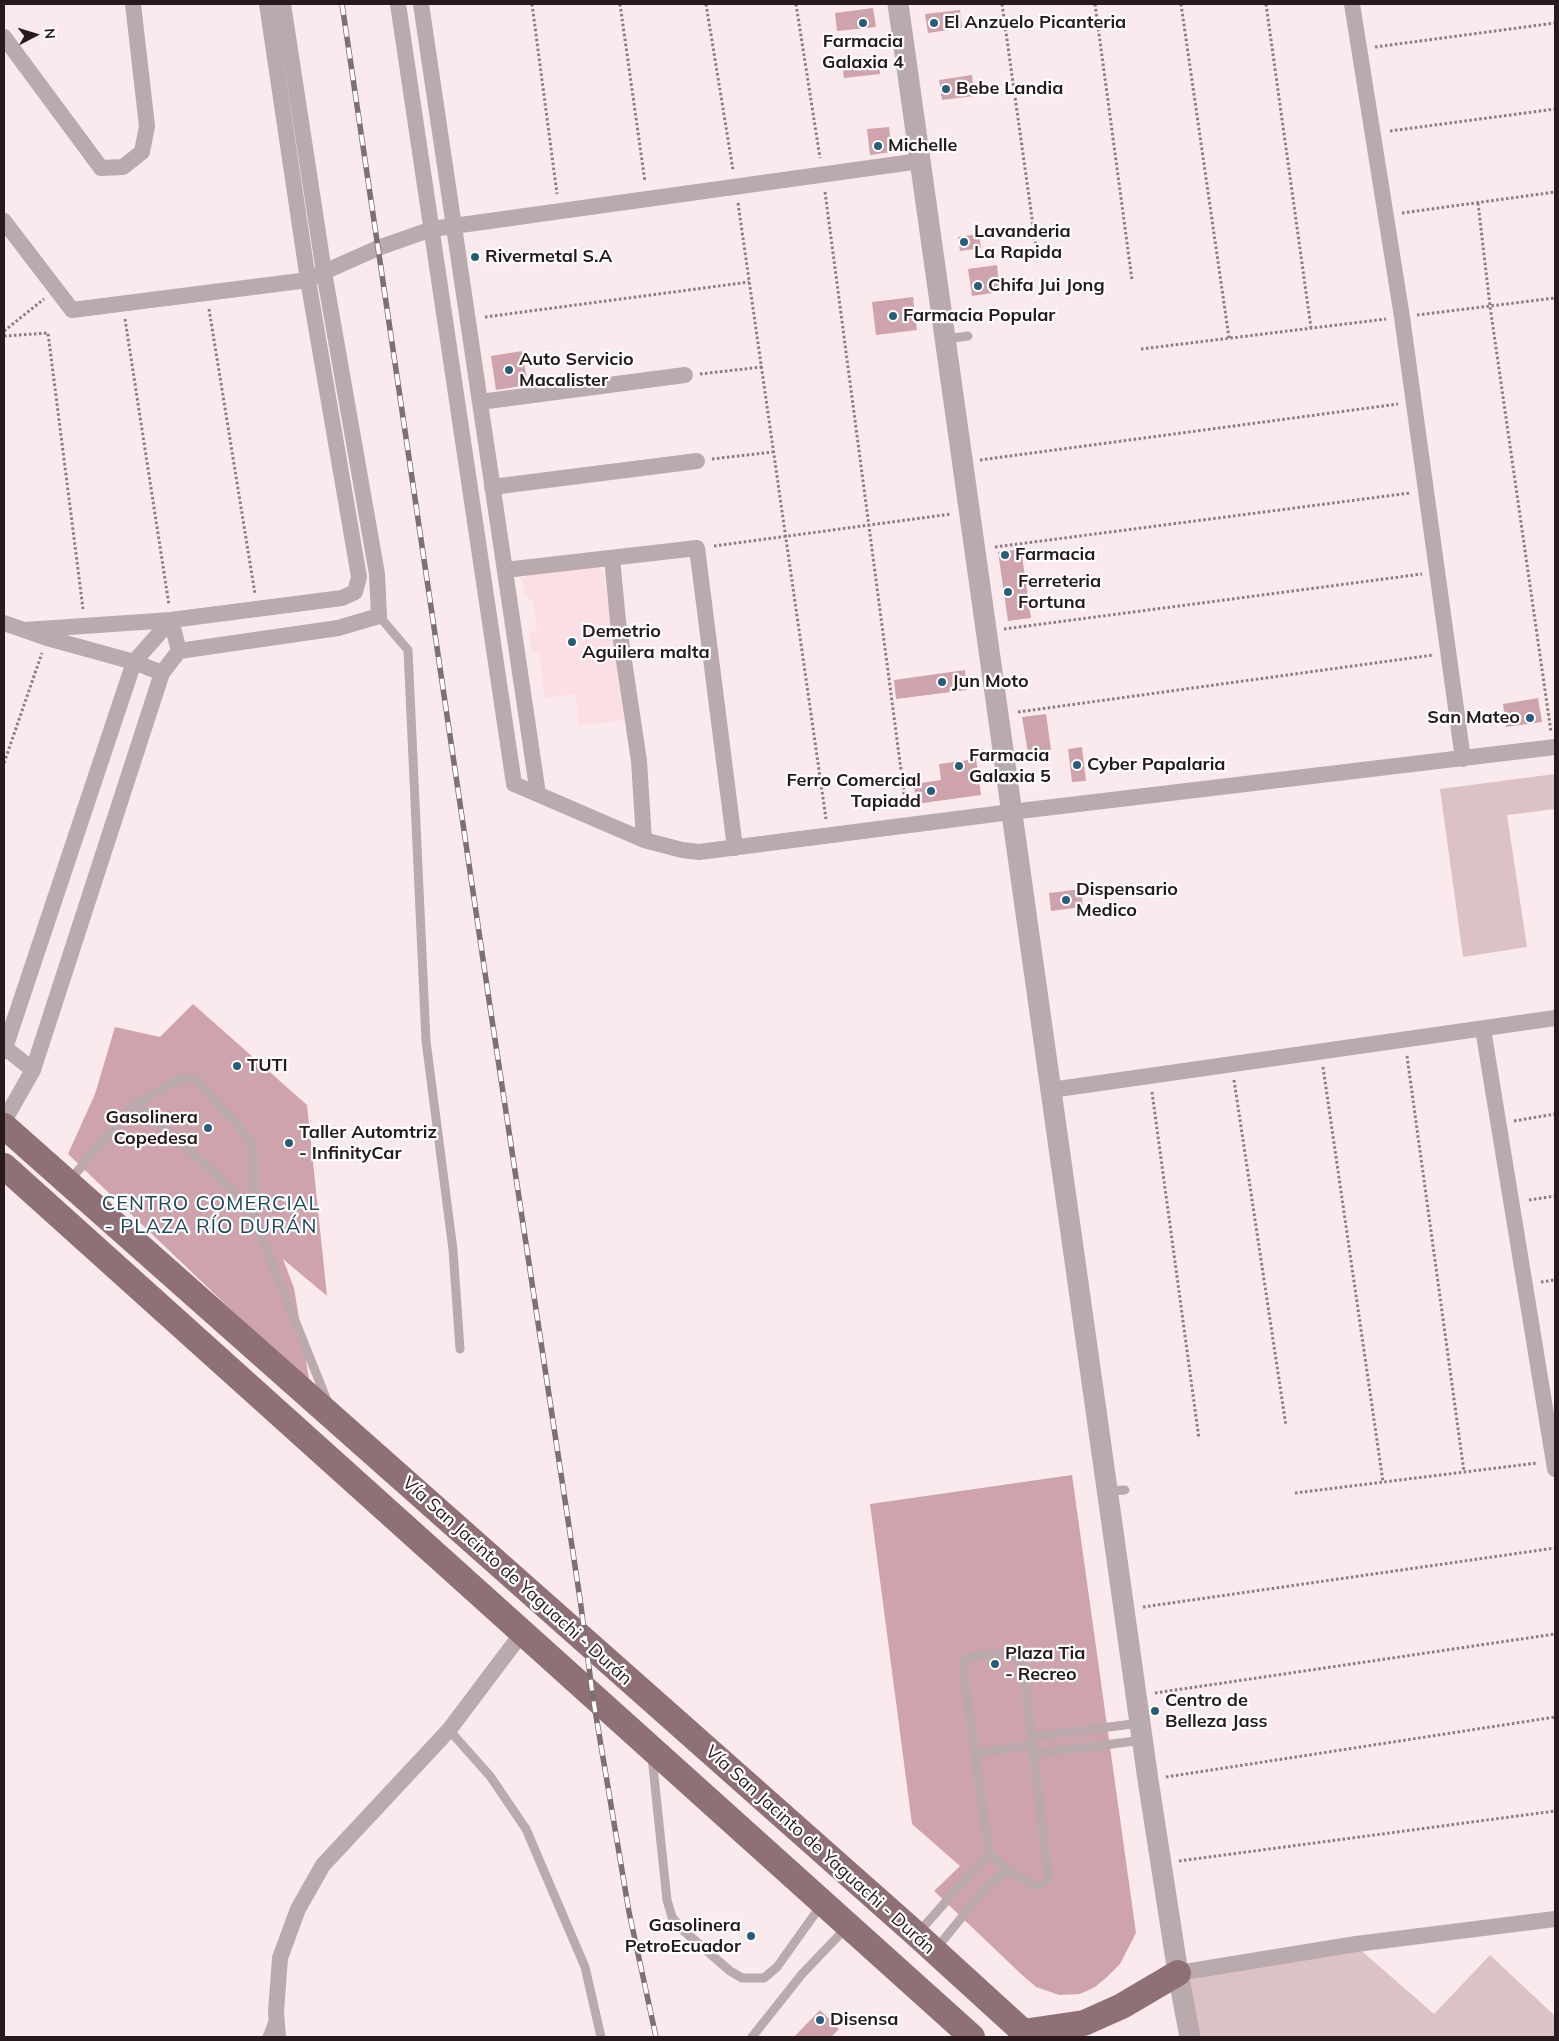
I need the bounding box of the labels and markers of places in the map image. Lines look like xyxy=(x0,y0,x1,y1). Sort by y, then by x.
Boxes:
place label: El Anzuelo Picanteria xyxy=(944,12,1126,34)
marker: Farmacia Galaxia 4 xyxy=(857,17,869,29)
marker: El Anzuelo Picanteria xyxy=(928,17,940,29)
place label: Farmacia Galaxia 4 xyxy=(822,31,904,74)
place label: Bebe Landia xyxy=(956,78,1063,100)
marker: Bebe Landia xyxy=(940,83,952,95)
place label: Michelle xyxy=(888,135,957,157)
marker: Michelle xyxy=(872,140,884,152)
place label: Lavanderia La Rapida xyxy=(974,221,1071,264)
marker: Lavanderia La Rapida xyxy=(958,236,970,248)
place label: Rivermetal S.A xyxy=(485,246,612,268)
marker: Rivermetal S.A xyxy=(469,251,481,263)
place label: Chifa Jui Jong xyxy=(988,275,1105,297)
marker: Chifa Jui Jong xyxy=(972,280,984,292)
place label: Farmacia Popular xyxy=(903,305,1055,327)
marker: Farmacia Popular xyxy=(887,310,899,322)
place label: Auto Servicio Macalister xyxy=(519,349,634,392)
marker: Auto Servicio Macalister xyxy=(503,364,515,376)
place label: Farmacia xyxy=(1015,544,1095,566)
marker: Farmacia xyxy=(999,549,1011,561)
place label: Ferreteria Fortuna xyxy=(1018,571,1101,614)
marker: Ferreteria Fortuna xyxy=(1002,586,1014,598)
place label: Demetrio Aguilera malta xyxy=(582,621,710,664)
marker: Demetrio Aguilera malta xyxy=(566,636,578,648)
place label: Jun Moto xyxy=(952,671,1029,693)
marker: Jun Moto xyxy=(936,676,948,688)
place label: San Mateo xyxy=(1427,707,1520,729)
marker: San Mateo xyxy=(1524,712,1536,724)
place label: Farmacia Galaxia 5 xyxy=(969,745,1051,788)
place label: Cyber Papalaria xyxy=(1087,754,1226,776)
marker: Cyber Papalaria xyxy=(1071,759,1083,771)
marker: Farmacia Galaxia 5 xyxy=(953,760,965,772)
place label: Ferro Comercial Tapiadd xyxy=(787,770,921,812)
marker: Ferro Comercial Tapiadd xyxy=(925,785,937,797)
place label: Dispensario Medico xyxy=(1076,879,1178,922)
marker: Dispensario Medico xyxy=(1060,894,1072,906)
place label: TUTI xyxy=(247,1055,288,1077)
marker: TUTI xyxy=(231,1060,243,1072)
place label: Gasolinera Copedesa xyxy=(106,1107,198,1150)
marker: Gasolinera Copedesa xyxy=(202,1122,214,1134)
place label: Taller Automtriz - InfinityCar xyxy=(299,1122,437,1164)
marker: Taller Automtriz - InfinityCar xyxy=(283,1137,295,1149)
place label: Plaza Tia - Recreo xyxy=(1005,1643,1085,1686)
marker: Plaza Tia - Recreo xyxy=(989,1658,1001,1670)
place label: Centro de Belleza Jass xyxy=(1165,1690,1268,1732)
marker: Centro de Belleza Jass xyxy=(1149,1705,1161,1717)
place label: Gasolinera PetroEcuador xyxy=(625,1915,741,1958)
marker: Gasolinera PetroEcuador xyxy=(745,1930,757,1942)
place label: Disensa xyxy=(830,2009,898,2031)
marker: Disensa xyxy=(814,2014,826,2026)

